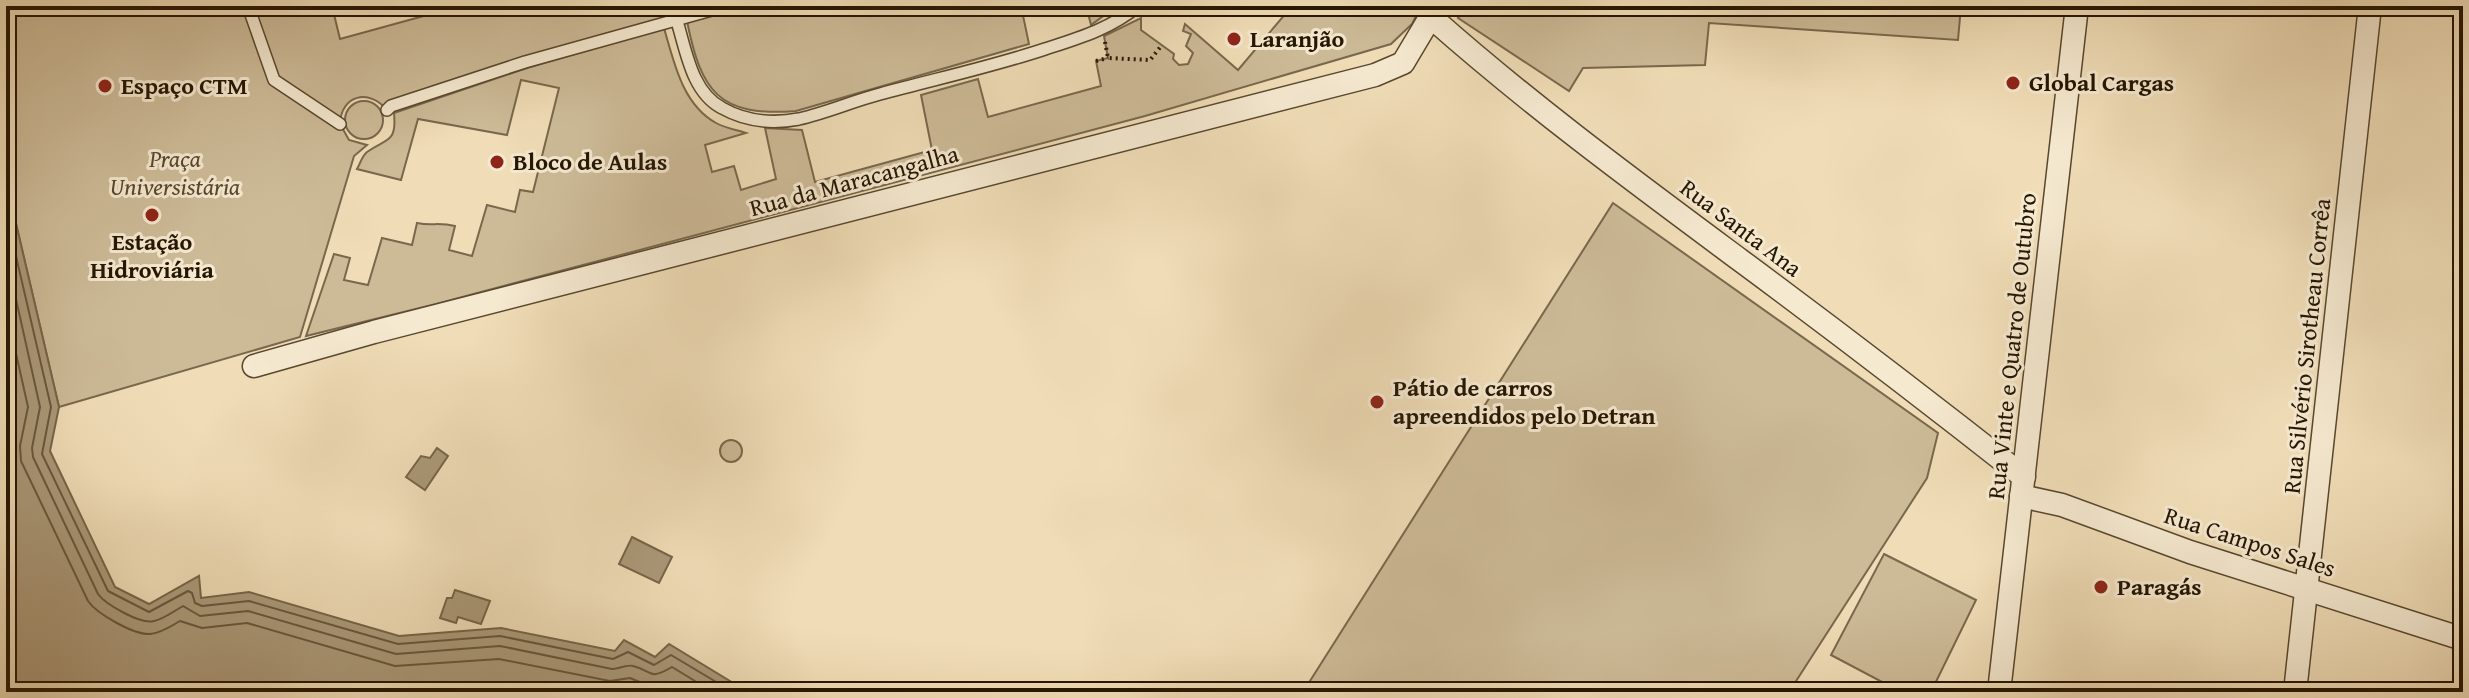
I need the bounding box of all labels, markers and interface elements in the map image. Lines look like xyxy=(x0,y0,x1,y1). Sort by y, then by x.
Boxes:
place label: Laranjão xyxy=(1250,21,1345,56)
marker: Laranjão xyxy=(1225,30,1243,48)
place label: Global Cargas xyxy=(2029,65,2174,100)
place label: Espaço CTM xyxy=(121,68,248,103)
marker: Global Cargas xyxy=(2004,74,2022,92)
marker: Espaço CTM xyxy=(96,77,114,95)
street label: Rua da Maracangalha xyxy=(745,136,963,225)
park label: Praça Universistária xyxy=(110,141,240,204)
place label: Bloco de Aulas xyxy=(513,144,667,179)
marker: Bloco de Aulas xyxy=(488,153,506,171)
street label: Rua Santa Ana xyxy=(1673,170,1810,285)
street label: Rua Vinte e Quatro de Outubro xyxy=(1978,191,2045,501)
street label: Rua Silvério Sirotheau Corrêa xyxy=(2274,196,2339,495)
marker: Estação Hidroviária xyxy=(143,206,161,224)
place label: Estação Hidroviária xyxy=(90,224,215,287)
place label: Pátio de carros apreendidos pelo Detran xyxy=(1393,370,1655,433)
marker: Pátio de carros apreendidos pelo Detran xyxy=(1368,393,1386,411)
street label: Rua Campos Sales xyxy=(2160,497,2340,586)
place label: Paragás xyxy=(2117,569,2202,604)
marker: Paragás xyxy=(2092,578,2110,596)

